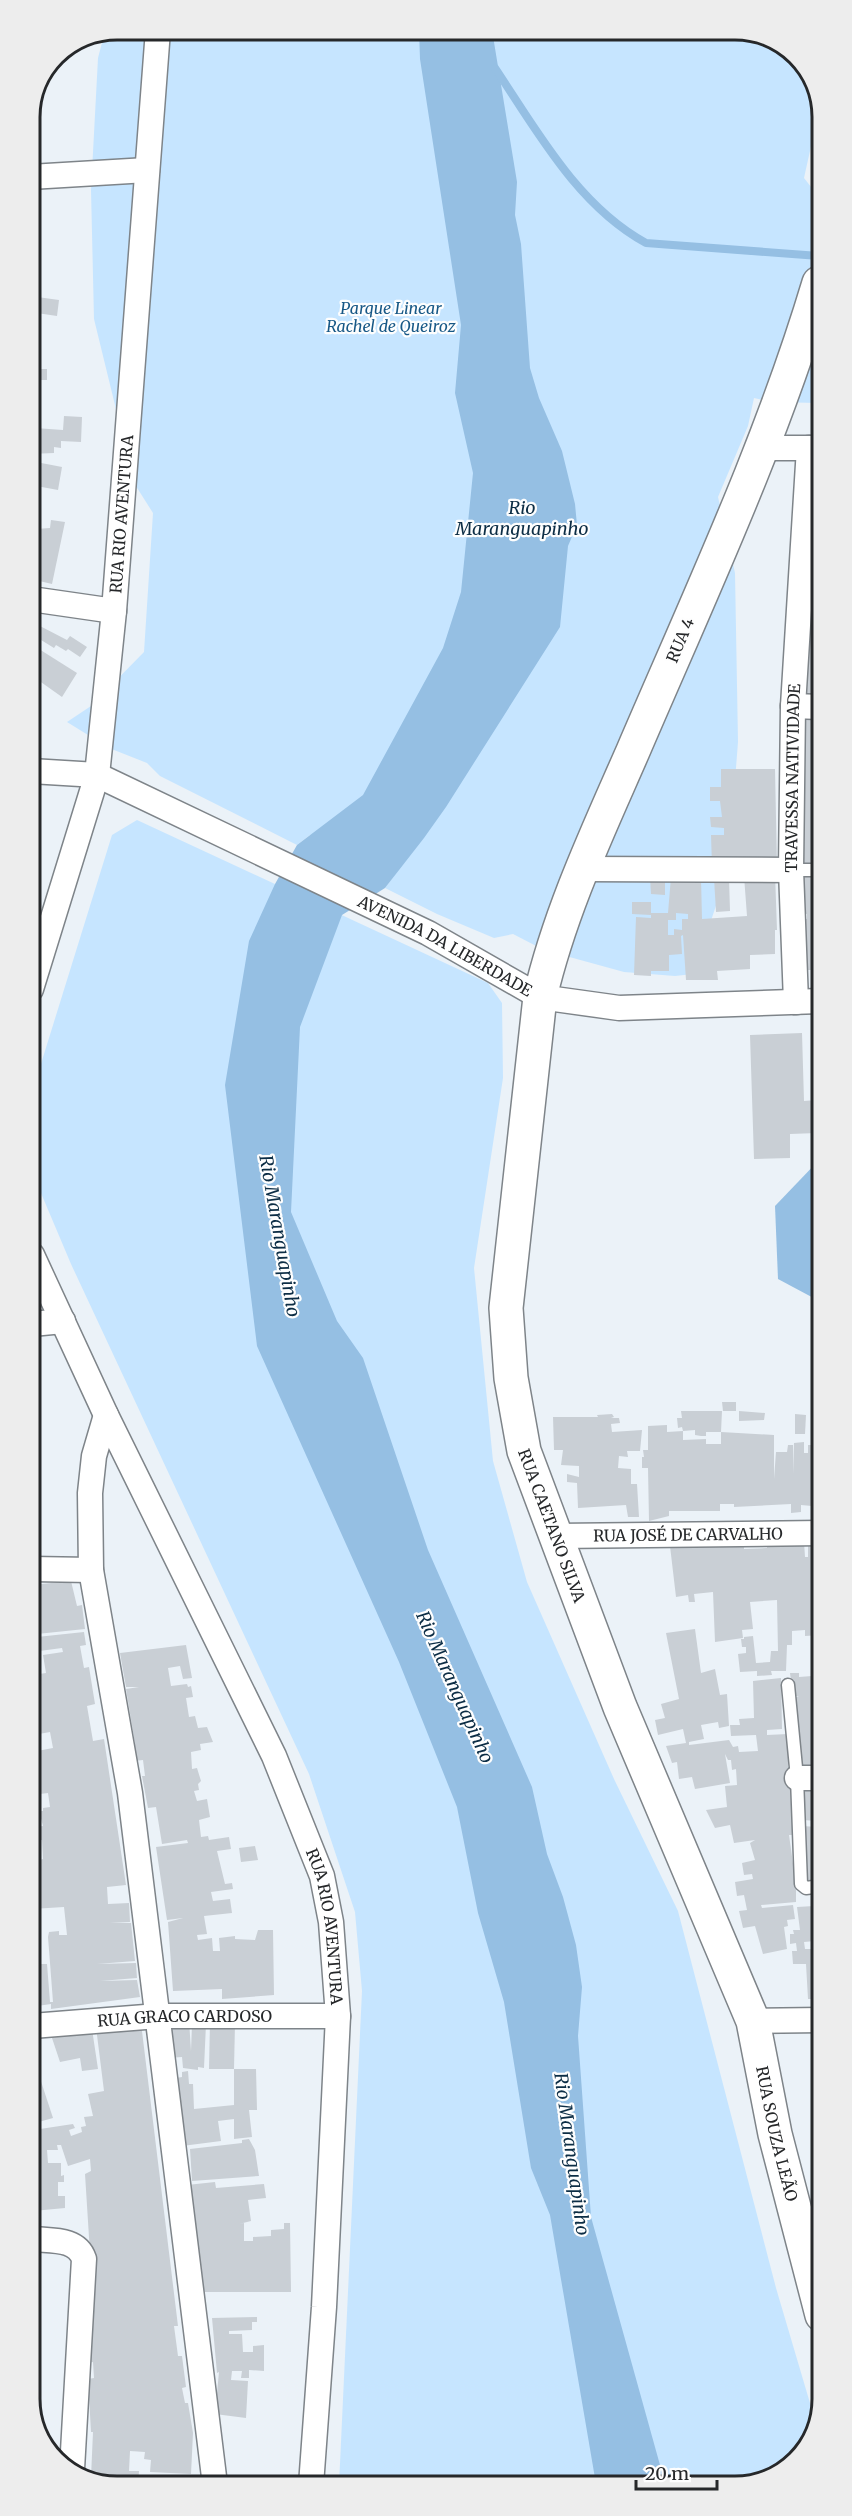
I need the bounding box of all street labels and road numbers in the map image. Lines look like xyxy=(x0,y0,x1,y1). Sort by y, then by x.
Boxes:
street label: RUA RIO AVENTURA xyxy=(105,433,137,594)
street label: RUA 4 xyxy=(662,614,698,665)
street label: TRAVESSA NATIVIDADE xyxy=(781,682,804,873)
street label: AVENIDA DA LIBERDADE xyxy=(354,891,537,1001)
street label: RUA CAETANO SILVA xyxy=(514,1446,590,1606)
street label: RUA JOSÉ DE CARVALHO xyxy=(593,1523,783,1546)
street label: RUA RIO AVENTURA xyxy=(302,1845,347,2006)
street label: RUA GRACO CARDOSO xyxy=(97,2006,272,2031)
street label: RUA SOUZA LEÃO xyxy=(752,2064,802,2204)

